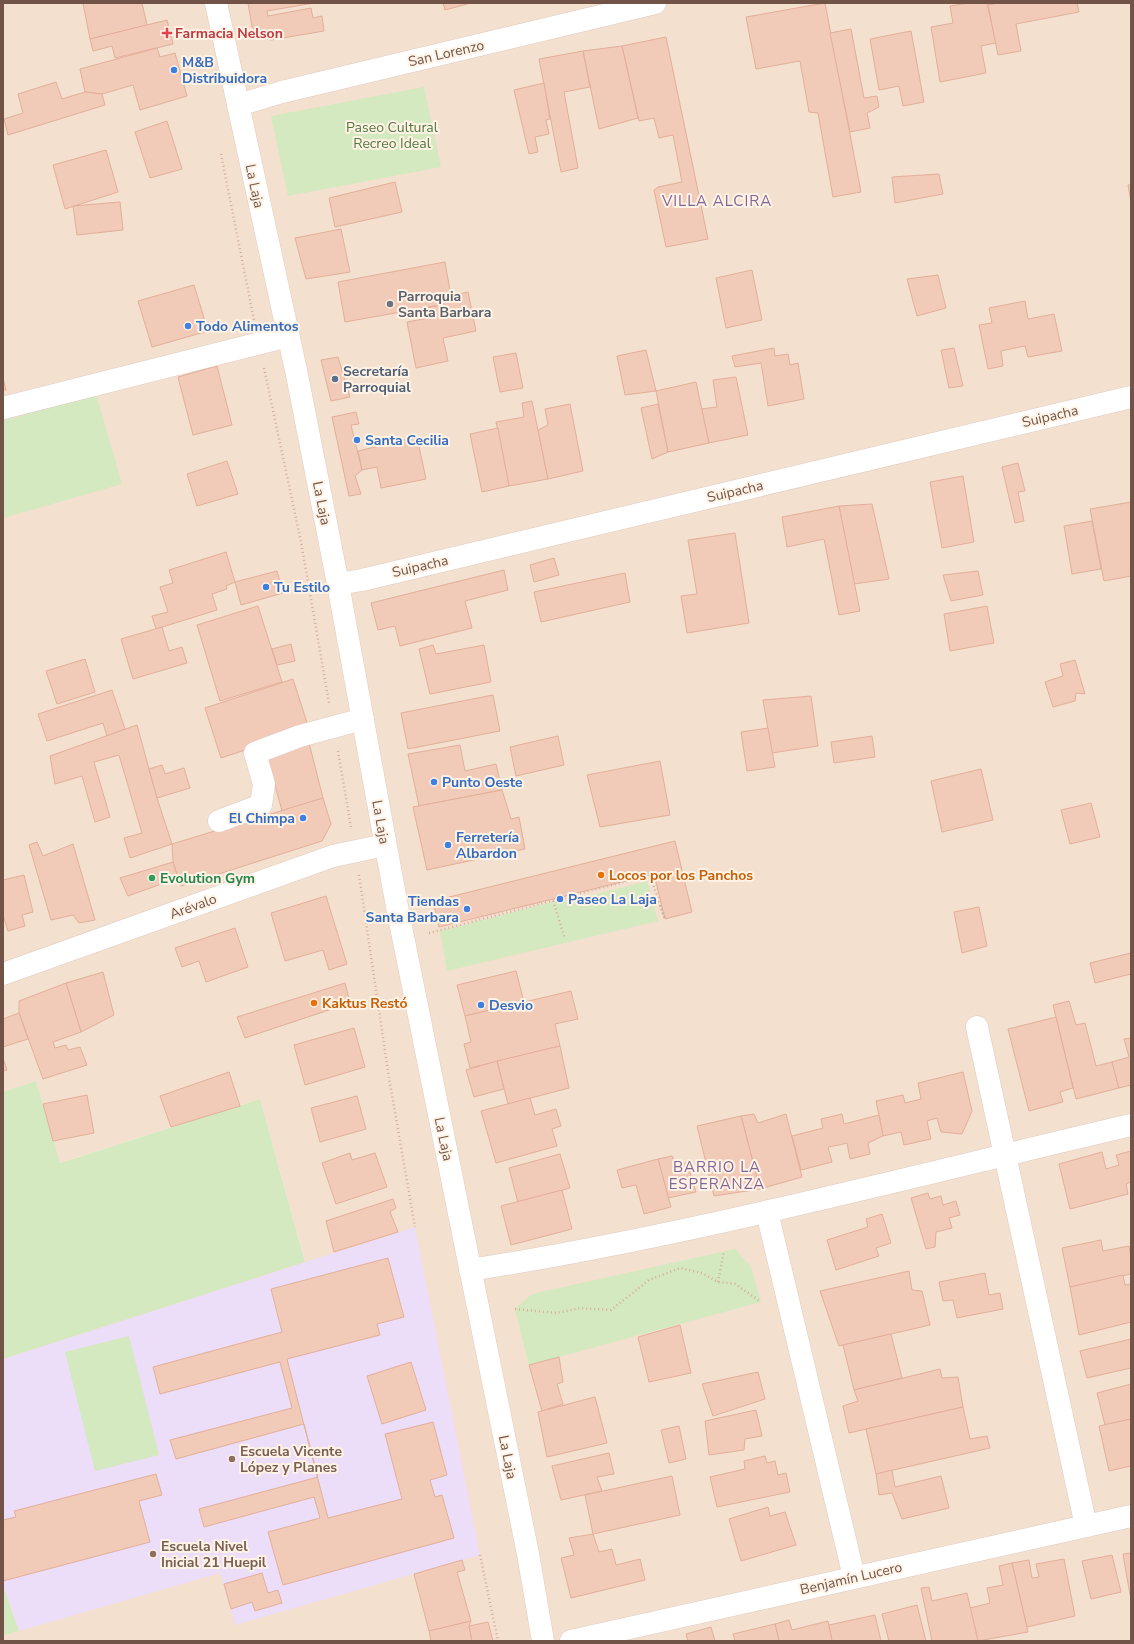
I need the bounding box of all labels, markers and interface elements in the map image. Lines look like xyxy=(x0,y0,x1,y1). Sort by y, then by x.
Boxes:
place label: Farmacia Nelson xyxy=(175,24,283,43)
marker: Farmacia Nelson xyxy=(162,28,172,38)
street label: San Lorenzo xyxy=(406,35,486,71)
place label: M&B Distribuidora xyxy=(182,53,267,88)
marker: M&B Distribuidora xyxy=(169,65,179,75)
park label: Paseo Cultural Recreo Ideal xyxy=(346,118,439,153)
street label: La Laja xyxy=(241,162,268,210)
district label: VILLA ALCIRA xyxy=(661,191,772,211)
place label: Parroquia Santa Barbara xyxy=(398,287,491,322)
marker: Parroquia Santa Barbara xyxy=(385,299,395,309)
place label: Todo Alimentos xyxy=(196,317,299,336)
marker: Todo Alimentos xyxy=(183,321,193,331)
place label: Secretaría Parroquial xyxy=(343,362,411,397)
marker: Secretaría Parroquial xyxy=(330,374,340,384)
street label: Suipacha xyxy=(1020,401,1080,432)
place label: Santa Cecilia xyxy=(365,431,449,450)
marker: Santa Cecilia xyxy=(352,435,362,445)
street label: Suipacha xyxy=(705,476,765,507)
street label: La Laja xyxy=(308,480,335,527)
street label: Suipacha xyxy=(390,551,450,582)
place label: Tu Estilo xyxy=(274,578,330,597)
marker: Tu Estilo xyxy=(261,582,271,592)
place label: Punto Oeste xyxy=(442,773,523,792)
marker: Punto Oeste xyxy=(429,777,439,787)
street label: La Laja xyxy=(367,799,394,846)
place label: El Chimpa xyxy=(229,809,295,828)
marker: El Chimpa xyxy=(298,813,308,823)
place label: Ferretería Albardon xyxy=(456,828,519,863)
marker: Ferretería Albardon xyxy=(443,840,453,850)
place label: Locos por los Panchos xyxy=(609,866,753,885)
place label: Evolution Gym xyxy=(160,869,255,888)
marker: Locos por los Panchos xyxy=(596,870,606,880)
marker: Evolution Gym xyxy=(147,873,157,883)
street label: Arévalo xyxy=(167,889,220,924)
place label: Paseo La Laja xyxy=(568,890,657,909)
place label: Tiendas Santa Barbara xyxy=(366,892,459,927)
marker: Paseo La Laja xyxy=(555,894,565,904)
marker: Tiendas Santa Barbara xyxy=(462,904,472,914)
place label: Kaktus Restó xyxy=(322,994,407,1013)
place label: Desvio xyxy=(489,996,533,1015)
marker: Kaktus Restó xyxy=(309,998,319,1008)
marker: Desvio xyxy=(476,1000,486,1010)
street label: La Laja xyxy=(430,1115,457,1163)
district label: BARRIO LA ESPERANZA xyxy=(669,1157,765,1194)
street label: La Laja xyxy=(494,1434,521,1481)
place label: Escuela Vicente López y Planes xyxy=(240,1442,342,1477)
marker: Escuela Vicente López y Planes xyxy=(227,1454,237,1464)
place label: Escuela Nivel Inicial 21 Huepil xyxy=(161,1537,267,1572)
marker: Escuela Nivel Inicial 21 Huepil xyxy=(148,1549,158,1559)
street label: Benjamín Lucero xyxy=(798,1557,904,1599)

